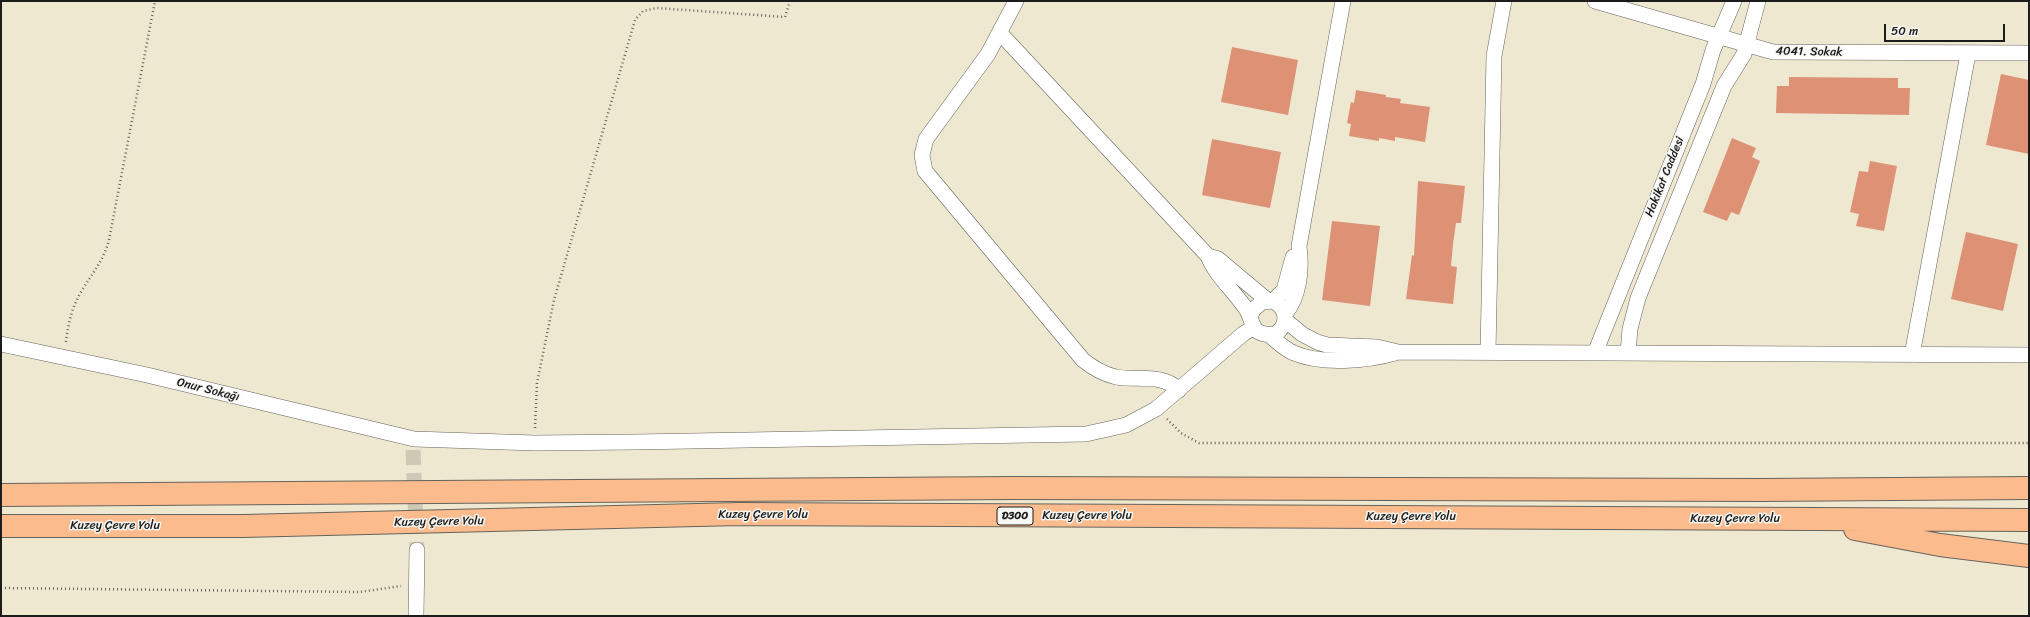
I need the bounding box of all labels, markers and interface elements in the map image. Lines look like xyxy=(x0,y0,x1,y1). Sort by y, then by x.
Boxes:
scale bar xyxy=(1886,16,2007,42)
text: 50 m xyxy=(1891,20,1918,42)
street label: 4041. Sokak xyxy=(1775,44,1843,60)
street label: Hakikat Caddesi xyxy=(1642,135,1688,219)
street label: Onur Sokağı xyxy=(175,375,241,405)
road number: D300 xyxy=(997,507,1033,525)
street label: Kuzey Çevre Yolu xyxy=(718,508,808,522)
street label: Kuzey Çevre Yolu xyxy=(1042,509,1132,523)
street label: Kuzey Çevre Yolu xyxy=(1366,510,1456,524)
street label: Kuzey Çevre Yolu xyxy=(1690,512,1780,526)
street label: Kuzey Çevre Yolu xyxy=(394,514,484,530)
street label: Kuzey Çevre Yolu xyxy=(70,519,160,533)

